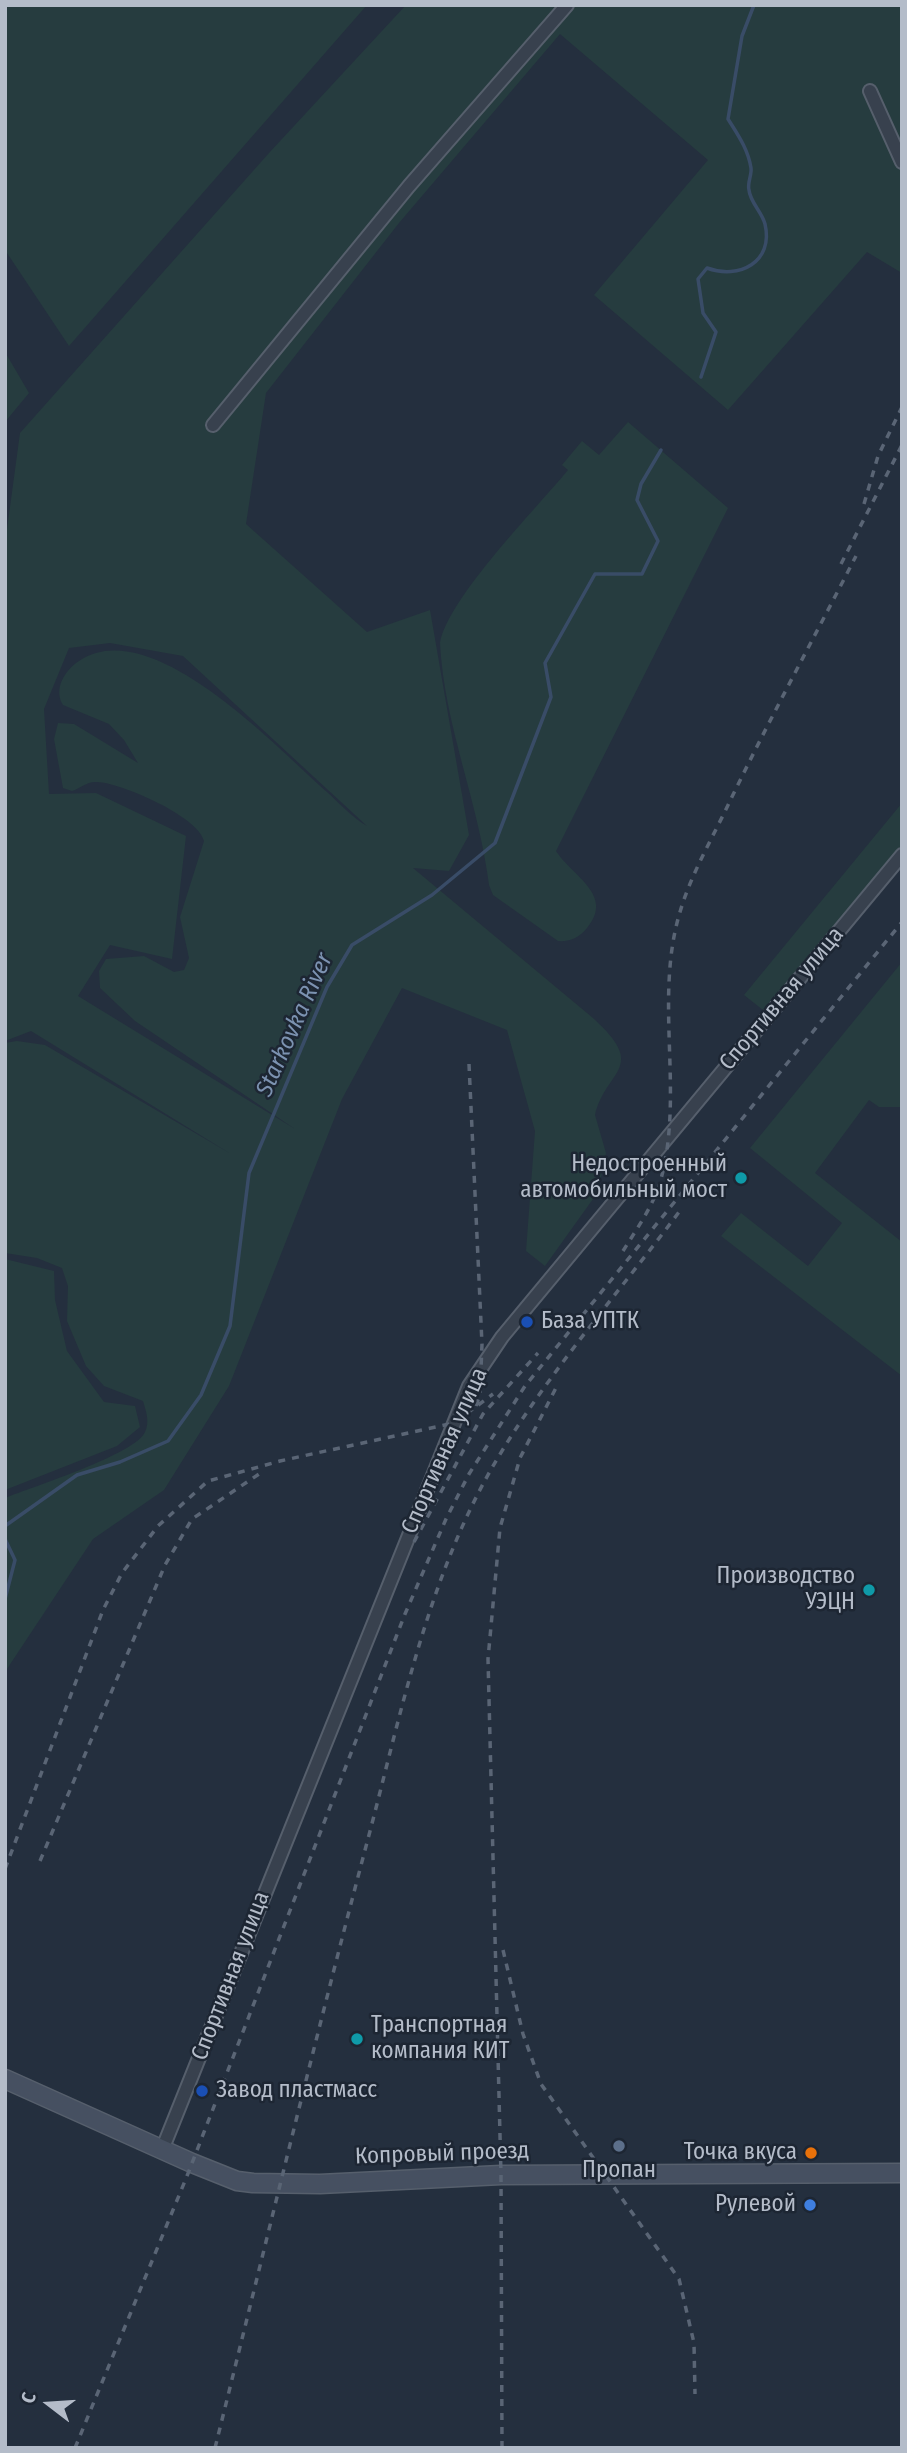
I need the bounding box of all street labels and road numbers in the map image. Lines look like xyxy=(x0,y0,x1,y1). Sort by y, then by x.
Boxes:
street label: Спортивная улица xyxy=(714,922,850,1076)
street label: Спортивная улица xyxy=(396,1364,494,1538)
street label: Спортивная улица xyxy=(186,1888,276,2064)
street label: Копровый проезд xyxy=(355,2137,529,2171)

